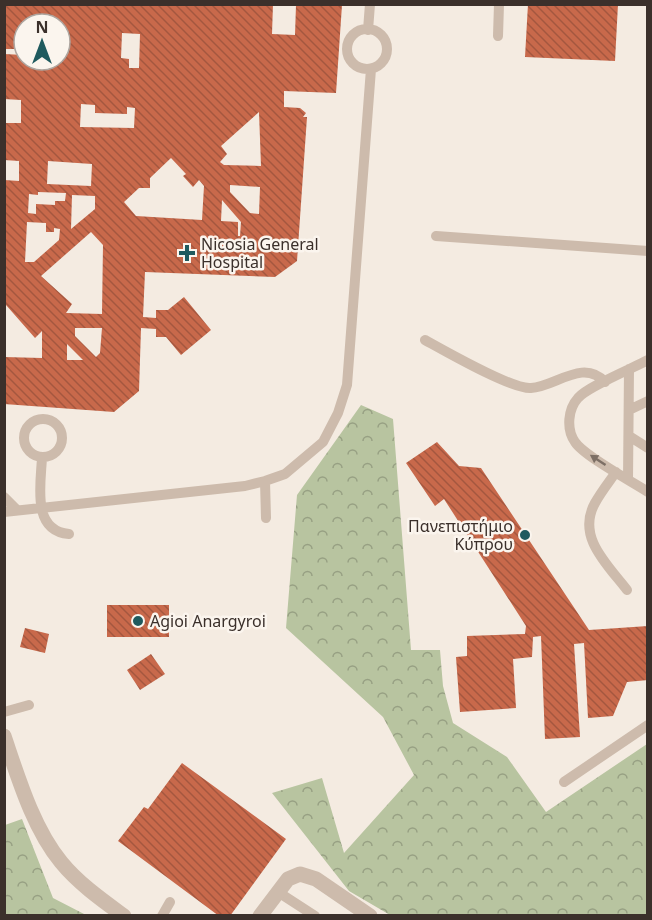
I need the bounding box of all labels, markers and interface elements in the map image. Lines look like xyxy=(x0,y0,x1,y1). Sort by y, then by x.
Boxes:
north arrow xyxy=(12,12,72,72)
text: N xyxy=(35,16,49,38)
place label: Nicosia General Hospital xyxy=(201,233,319,273)
marker: Nicosia General Hospital xyxy=(178,244,196,262)
one-way arrow xyxy=(591,454,607,466)
place label: Πανεπιστήμιο Κύπρου xyxy=(408,515,513,555)
marker: Πανεπιστήμιο Κύπρου xyxy=(518,528,532,542)
place label: Agioi Anargyroi xyxy=(150,610,266,632)
marker: Agioi Anargyroi xyxy=(131,614,145,628)

